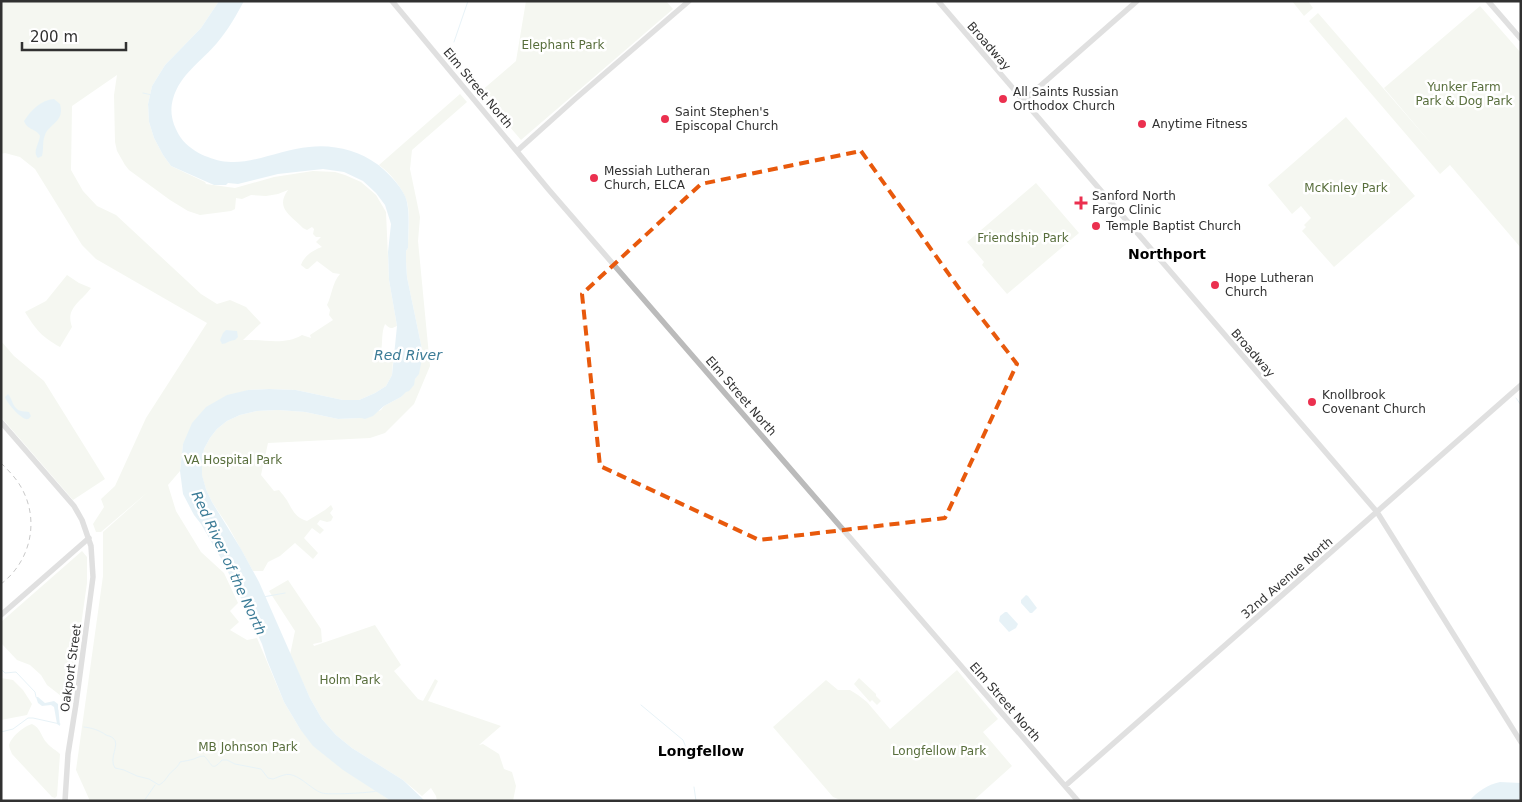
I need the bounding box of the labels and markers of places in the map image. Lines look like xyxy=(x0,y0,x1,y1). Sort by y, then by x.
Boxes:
place label: All Saints Russian Orthodox Church xyxy=(1013,85,1119,113)
marker: All Saints Russian Orthodox Church xyxy=(997,93,1009,105)
place label: Saint Stephen's Episcopal Church xyxy=(675,105,778,133)
marker: Saint Stephen's Episcopal Church xyxy=(659,113,671,125)
place label: Anytime Fitness xyxy=(1152,117,1247,131)
marker: Anytime Fitness xyxy=(1136,118,1148,130)
place label: Messiah Lutheran Church, ELCA xyxy=(604,164,710,192)
marker: Messiah Lutheran Church, ELCA xyxy=(588,172,600,184)
place label: Sanford North Fargo Clinic xyxy=(1092,189,1176,217)
marker: Sanford North Fargo Clinic xyxy=(1074,196,1088,210)
place label: Temple Baptist Church xyxy=(1105,219,1241,233)
marker: Temple Baptist Church xyxy=(1090,220,1102,232)
place label: Hope Lutheran Church xyxy=(1225,271,1314,299)
marker: Hope Lutheran Church xyxy=(1209,279,1221,291)
place label: Knollbrook Covenant Church xyxy=(1322,388,1426,416)
marker: Knollbrook Covenant Church xyxy=(1306,396,1318,408)

